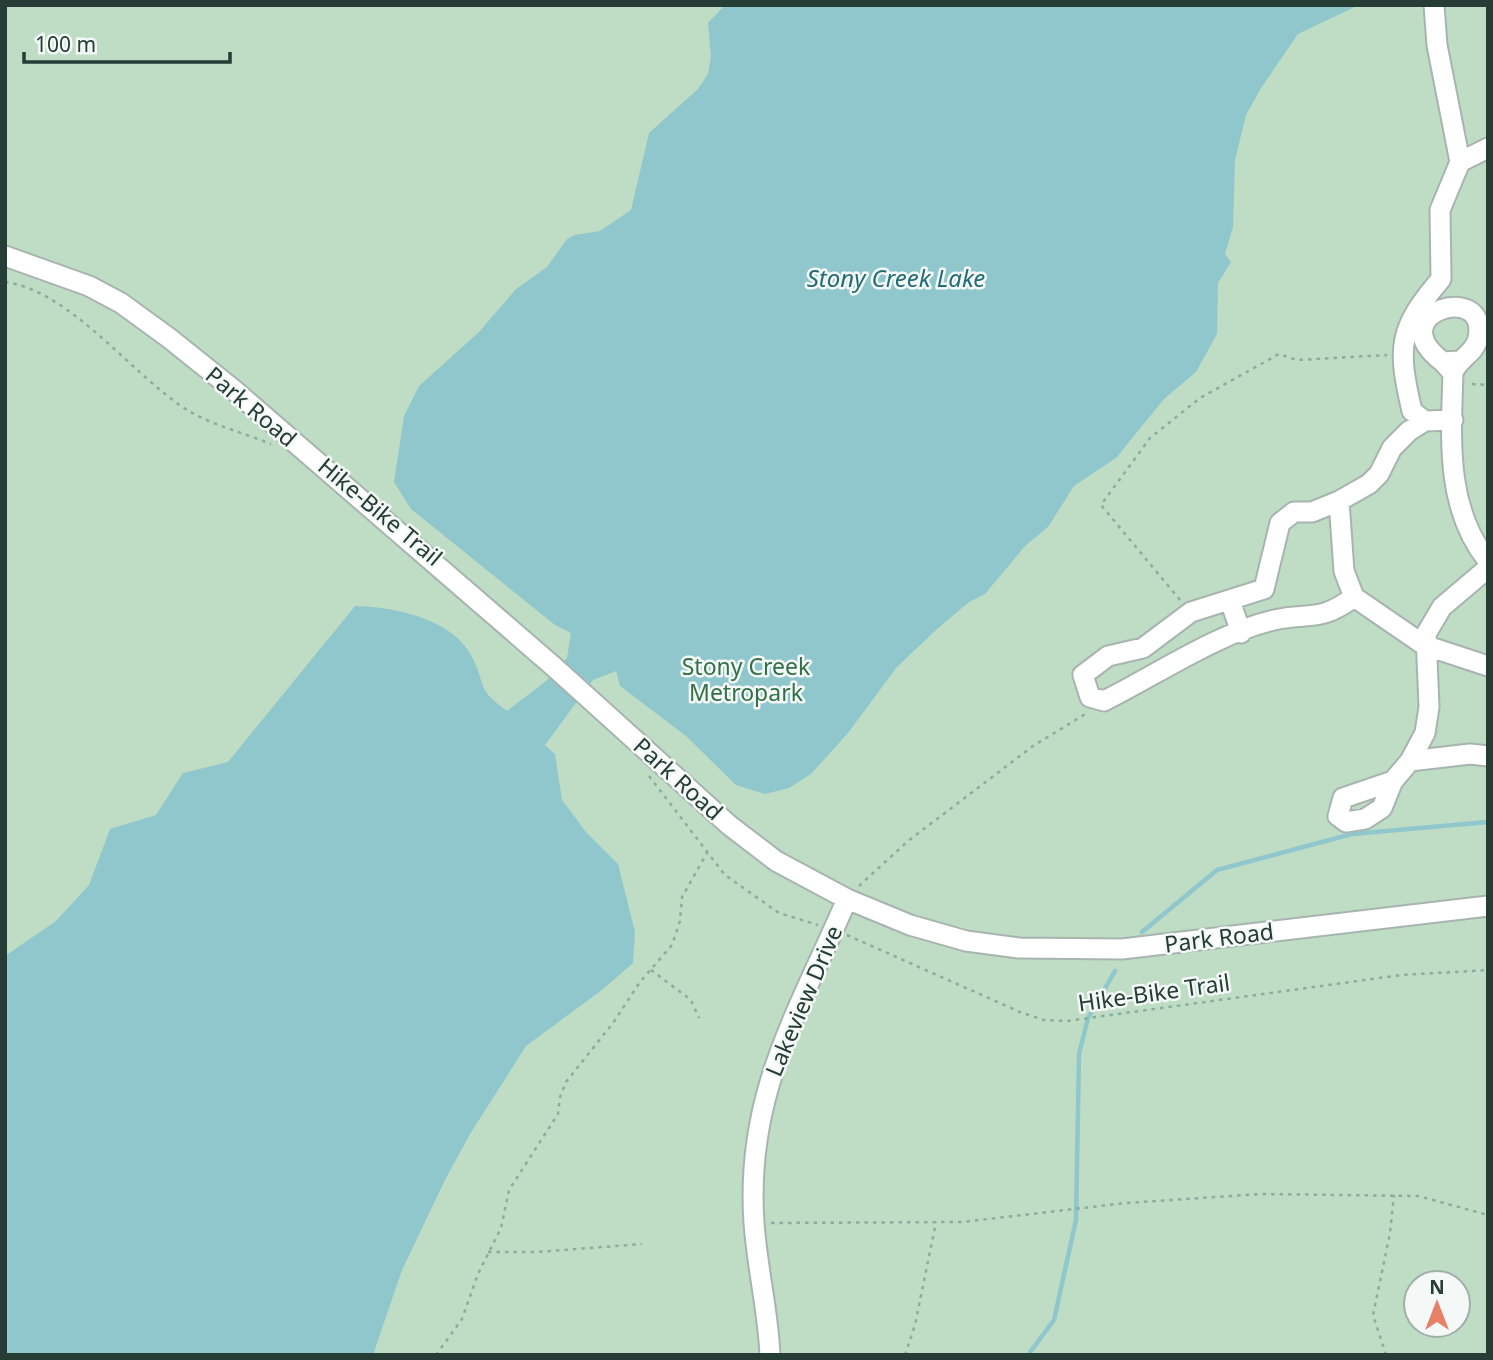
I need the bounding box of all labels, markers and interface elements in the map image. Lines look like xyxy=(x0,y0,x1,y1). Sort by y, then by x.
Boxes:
scale bar xyxy=(24,21,231,65)
text: 100 m xyxy=(35,30,96,58)
water label: Stony Creek Lake xyxy=(807,261,985,294)
street label: Park Road xyxy=(199,359,304,454)
street label: Hike-Bike Trail xyxy=(312,450,450,573)
park label: Stony Creek Metropark xyxy=(682,650,811,708)
street label: Park Road xyxy=(627,730,730,827)
street label: Park Road xyxy=(1162,914,1275,960)
street label: Lakeview Drive xyxy=(757,920,849,1081)
street label: Hike-Bike Trail xyxy=(1076,966,1232,1019)
north arrow xyxy=(1402,1269,1472,1339)
text: N xyxy=(1429,1274,1445,1300)

